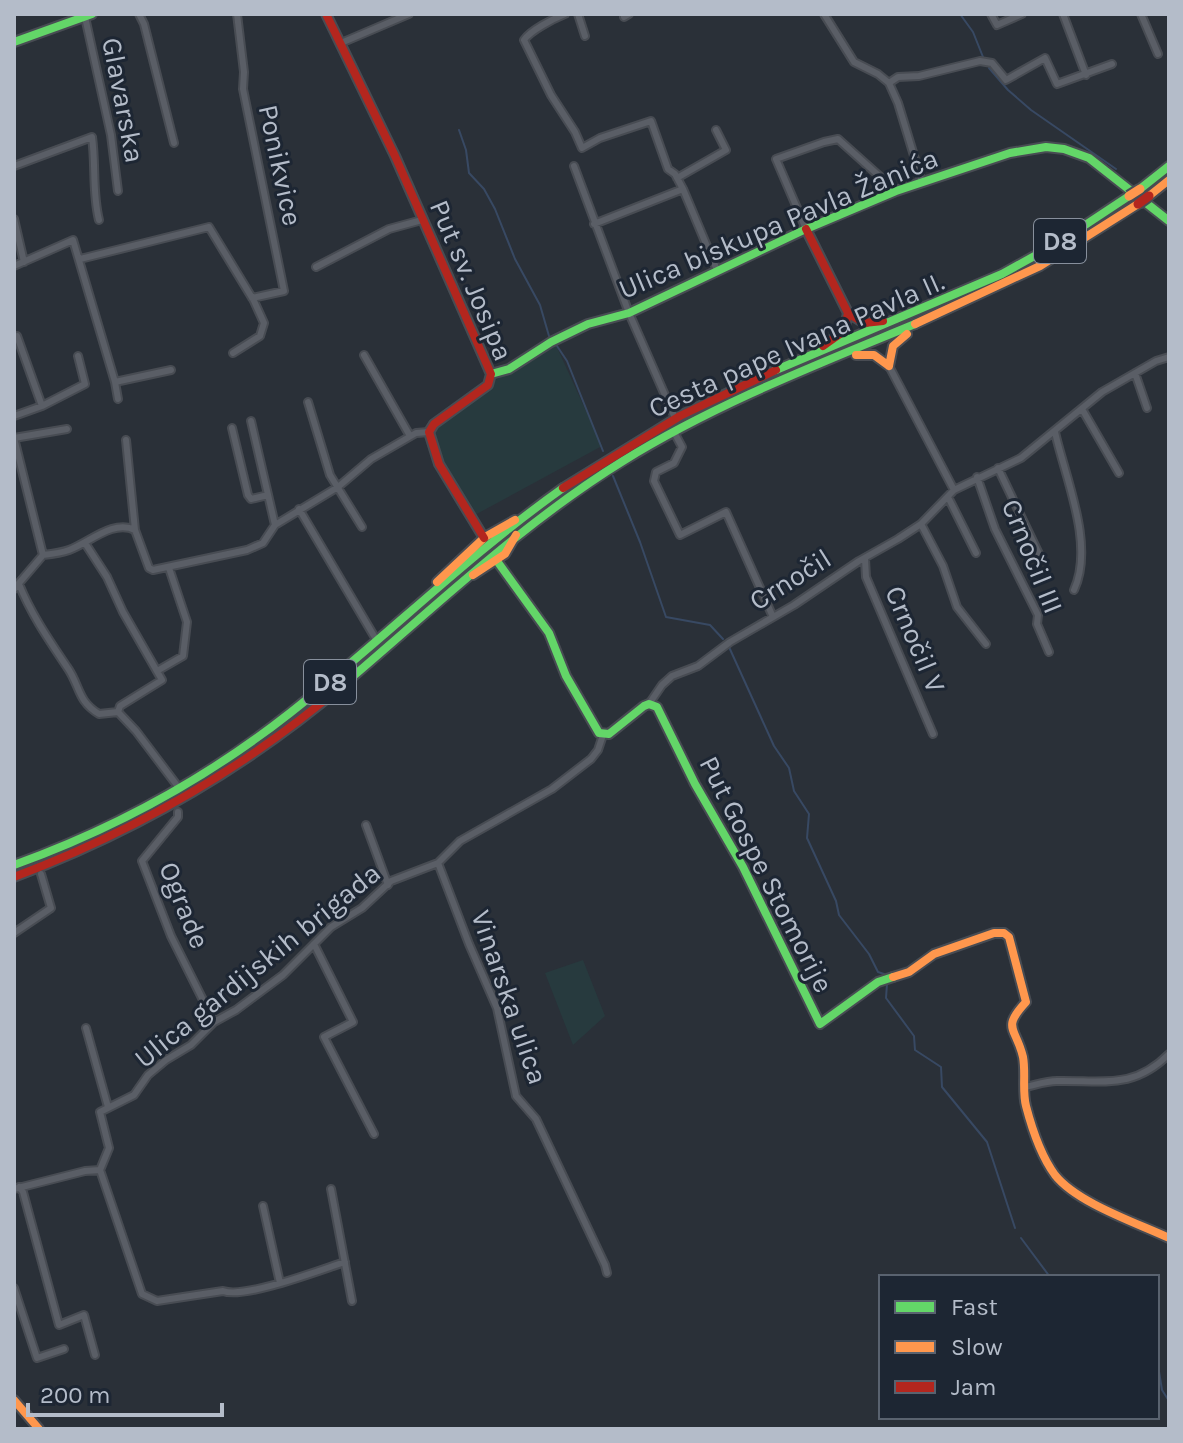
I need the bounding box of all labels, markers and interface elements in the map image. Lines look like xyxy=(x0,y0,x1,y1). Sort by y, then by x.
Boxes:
street label: Glavarska xyxy=(95,35,152,165)
street label: Ponikvice xyxy=(252,101,309,229)
street label: Ulica biskupa Pavla Žanića xyxy=(614,141,943,306)
street label: Put sv. Josipa xyxy=(423,195,520,366)
road number: D8 xyxy=(1034,219,1086,263)
street label: Cesta pape Ivana Pavla II. xyxy=(643,264,949,425)
street label: Crnočil III xyxy=(995,494,1070,618)
street label: Crnočil xyxy=(743,542,837,617)
street label: Crnočil V xyxy=(878,581,953,698)
road number: D8 xyxy=(304,660,356,704)
street label: Put Gospe Stomorije xyxy=(693,750,840,998)
street label: Ulica gardijskih brigada xyxy=(128,856,387,1075)
street label: Ograde xyxy=(152,857,217,953)
street label: Vinarska ulica xyxy=(464,906,555,1089)
legend xyxy=(879,1275,1159,1419)
text: Fast xyxy=(951,1293,998,1321)
text: Slow xyxy=(951,1333,1003,1361)
scale bar xyxy=(28,1367,222,1417)
text: Jam xyxy=(951,1373,996,1401)
text: 200 m xyxy=(40,1381,111,1409)

